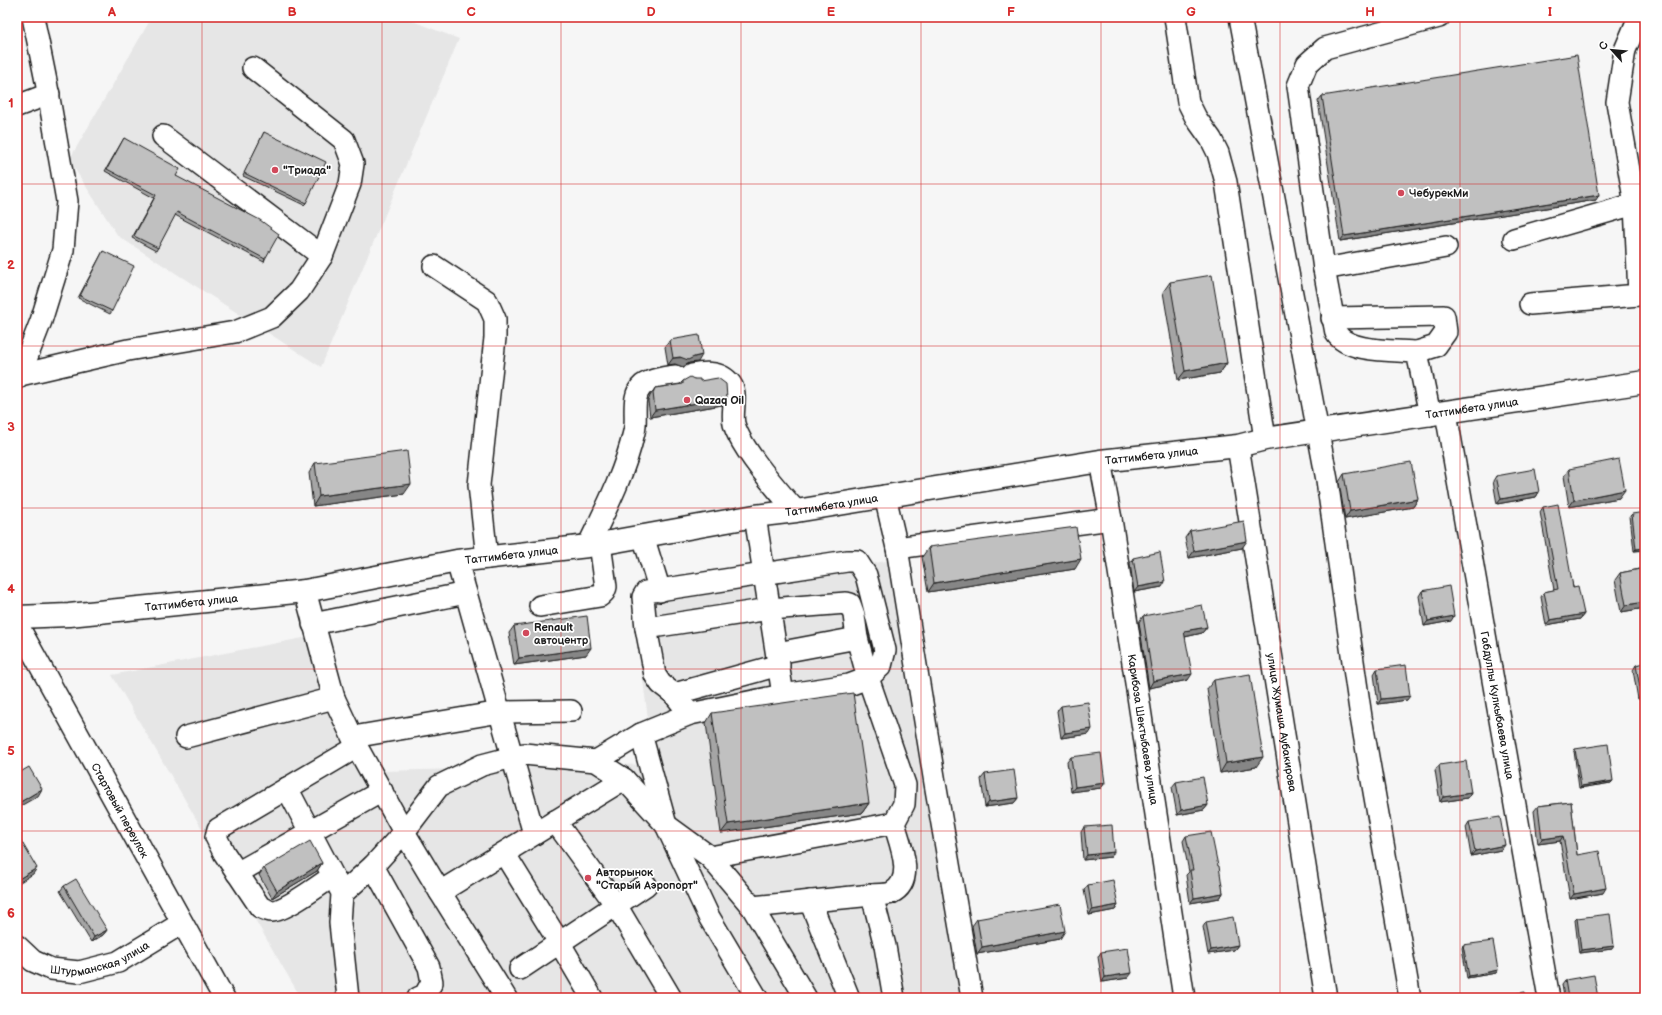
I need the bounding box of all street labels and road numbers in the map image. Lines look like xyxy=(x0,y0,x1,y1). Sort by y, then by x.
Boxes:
street label: Таттимбета улица xyxy=(1425,395,1520,422)
street label: Таттимбета улица xyxy=(1104,444,1199,467)
street label: Таттимбета улица xyxy=(785,492,879,519)
street label: Таттимбета улица xyxy=(464,543,559,567)
street label: Таттимбета улица xyxy=(144,592,239,614)
street label: Габдуллы Кулкыбаева улица xyxy=(1478,630,1517,781)
street label: улица Жумаша Аубакирова xyxy=(1264,652,1299,793)
street label: Карибоза Шектыбаева улица xyxy=(1125,653,1161,806)
street label: Стартовый переулок xyxy=(88,761,151,860)
street label: Штурманская улица xyxy=(50,938,152,979)

